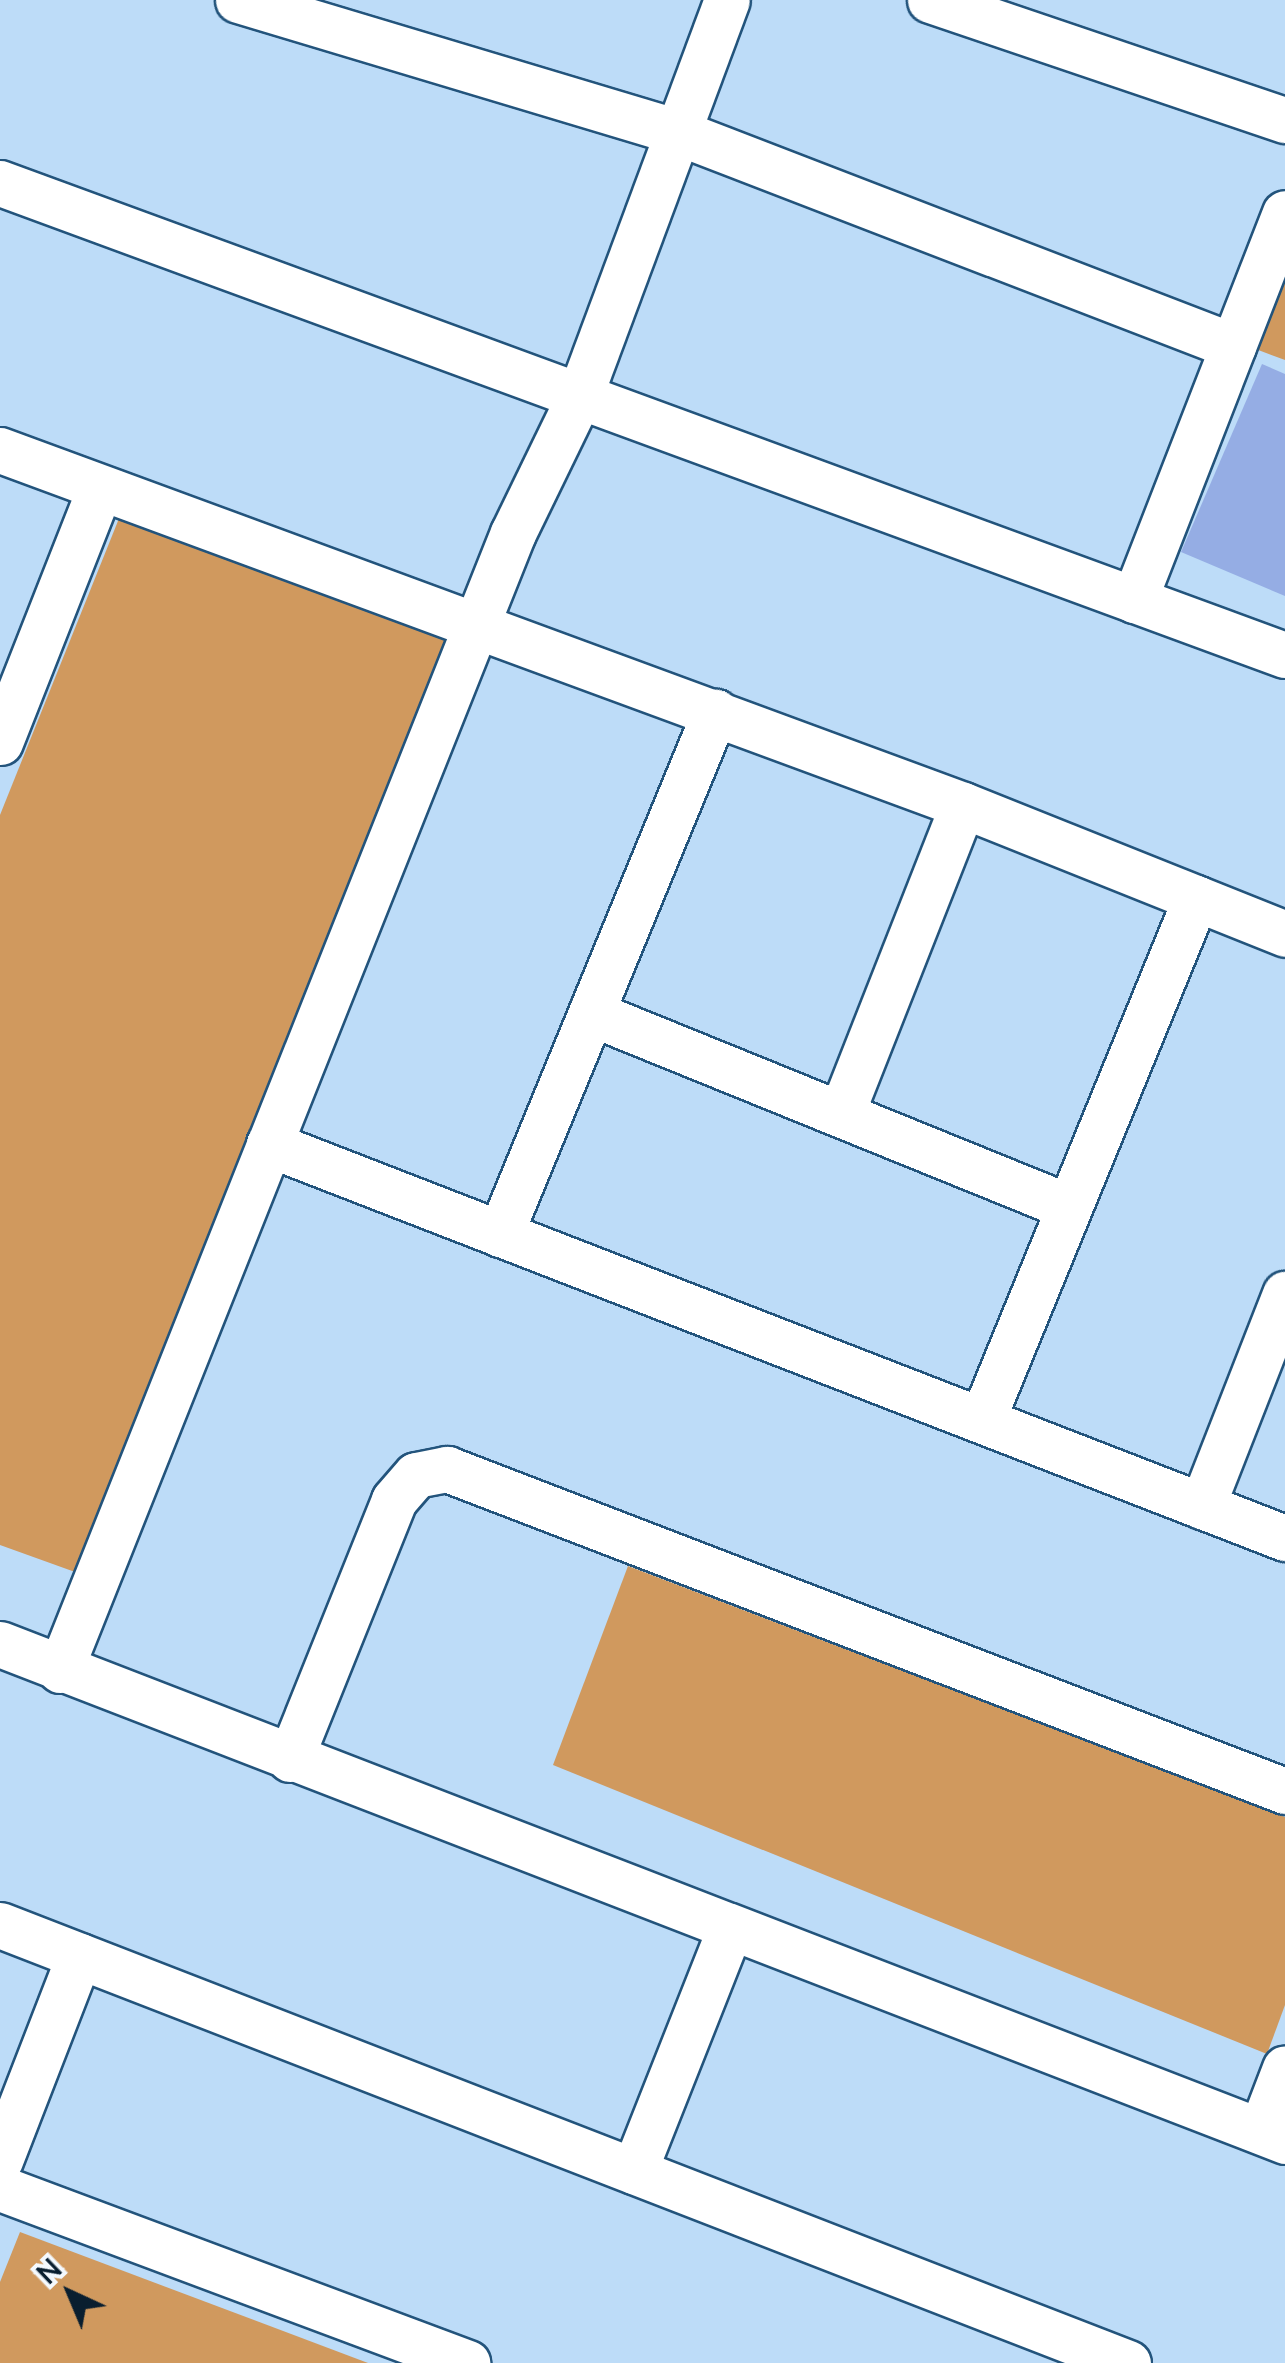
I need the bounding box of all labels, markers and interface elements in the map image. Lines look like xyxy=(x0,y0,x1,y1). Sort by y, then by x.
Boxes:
north arrow xyxy=(20,2243,120,2343)
text: N xyxy=(29,2251,69,2291)

